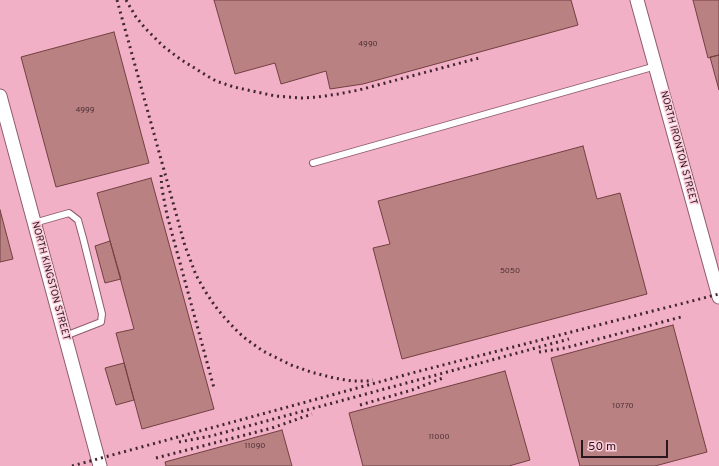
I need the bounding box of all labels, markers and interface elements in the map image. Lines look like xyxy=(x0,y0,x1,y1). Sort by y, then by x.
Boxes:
house number: 4990 xyxy=(358,39,378,49)
street label: NORTH IRONTON STREET xyxy=(657,90,699,206)
house number: 4999 xyxy=(75,105,95,115)
street label: NORTH KINGSTON STREET xyxy=(28,220,72,342)
house number: 5050 xyxy=(500,266,520,276)
house number: 10770 xyxy=(612,401,634,411)
house number: 11000 xyxy=(428,432,450,442)
scale bar xyxy=(583,432,670,458)
text: 50 m xyxy=(588,439,616,455)
house number: 11090 xyxy=(245,441,265,451)

